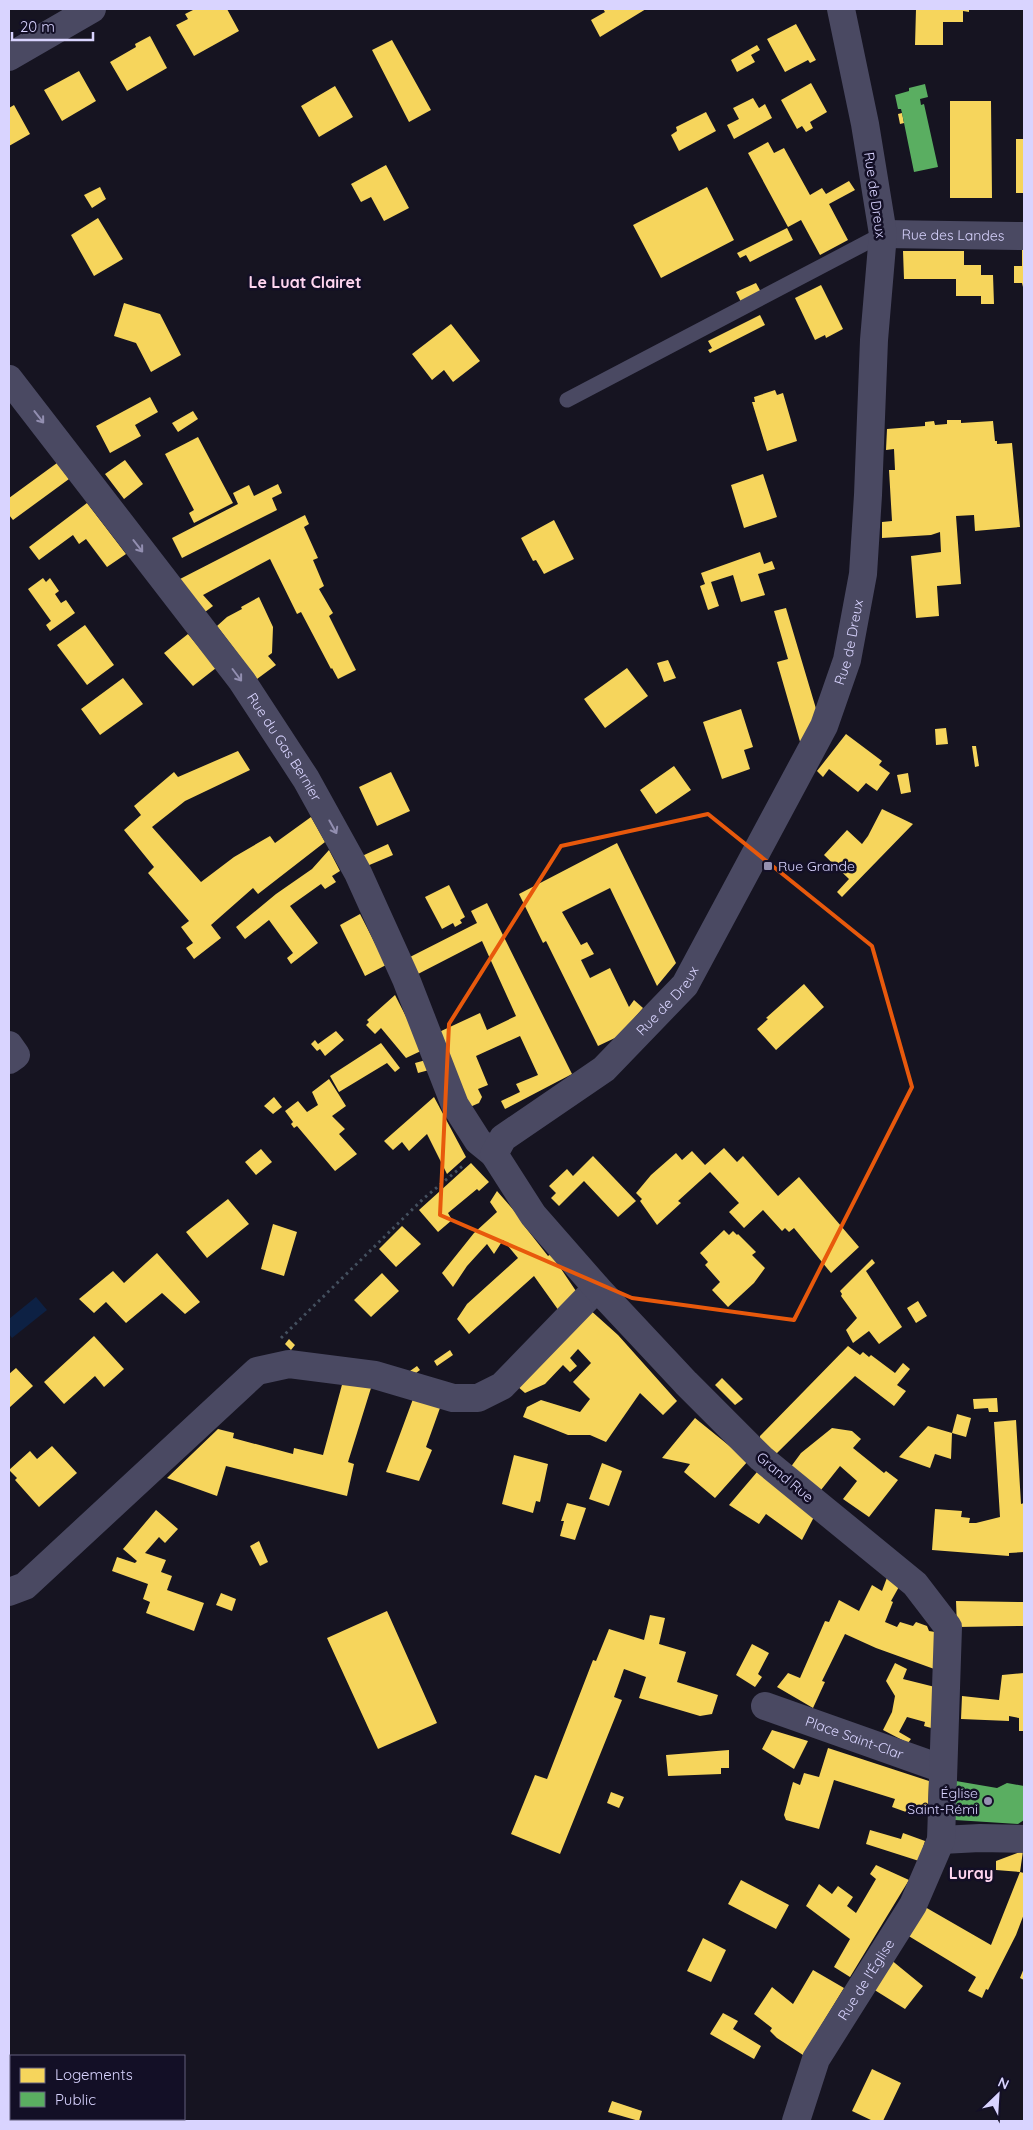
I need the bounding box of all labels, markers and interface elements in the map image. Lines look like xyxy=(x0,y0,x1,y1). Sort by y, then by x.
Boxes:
scale bar xyxy=(12,10,94,42)
text: 20 m xyxy=(20,17,55,36)
street label: Rue de Dreux xyxy=(860,151,890,240)
street label: Rue des Landes xyxy=(901,225,1005,245)
district label: Le Luat Clairet xyxy=(248,272,362,292)
one-way arrow xyxy=(33,410,44,423)
one-way arrow xyxy=(132,539,143,552)
street label: Rue de Dreux xyxy=(830,598,867,687)
one-way arrow xyxy=(232,668,242,682)
street label: Rue du Gas Bernier xyxy=(243,689,326,805)
one-way arrow xyxy=(329,819,338,834)
place label: Rue Grande xyxy=(778,857,855,875)
marker: Rue Grande xyxy=(762,860,774,872)
street label: Rue de Dreux xyxy=(632,963,703,1039)
street label: Grand Rue xyxy=(753,1448,817,1506)
street label: Place Saint-Clar xyxy=(803,1712,907,1764)
place label: Église Saint-Rémi xyxy=(907,1784,978,1818)
marker: Église Saint-Rémi xyxy=(982,1795,994,1807)
district label: Luray xyxy=(949,1863,993,1883)
street label: Rue de l'Église xyxy=(834,1936,898,2024)
legend xyxy=(10,2055,185,2120)
text: Logements xyxy=(55,2065,133,2084)
north arrow xyxy=(973,2070,1023,2120)
text: N xyxy=(995,2073,1012,2094)
text: Public xyxy=(55,2090,96,2109)

